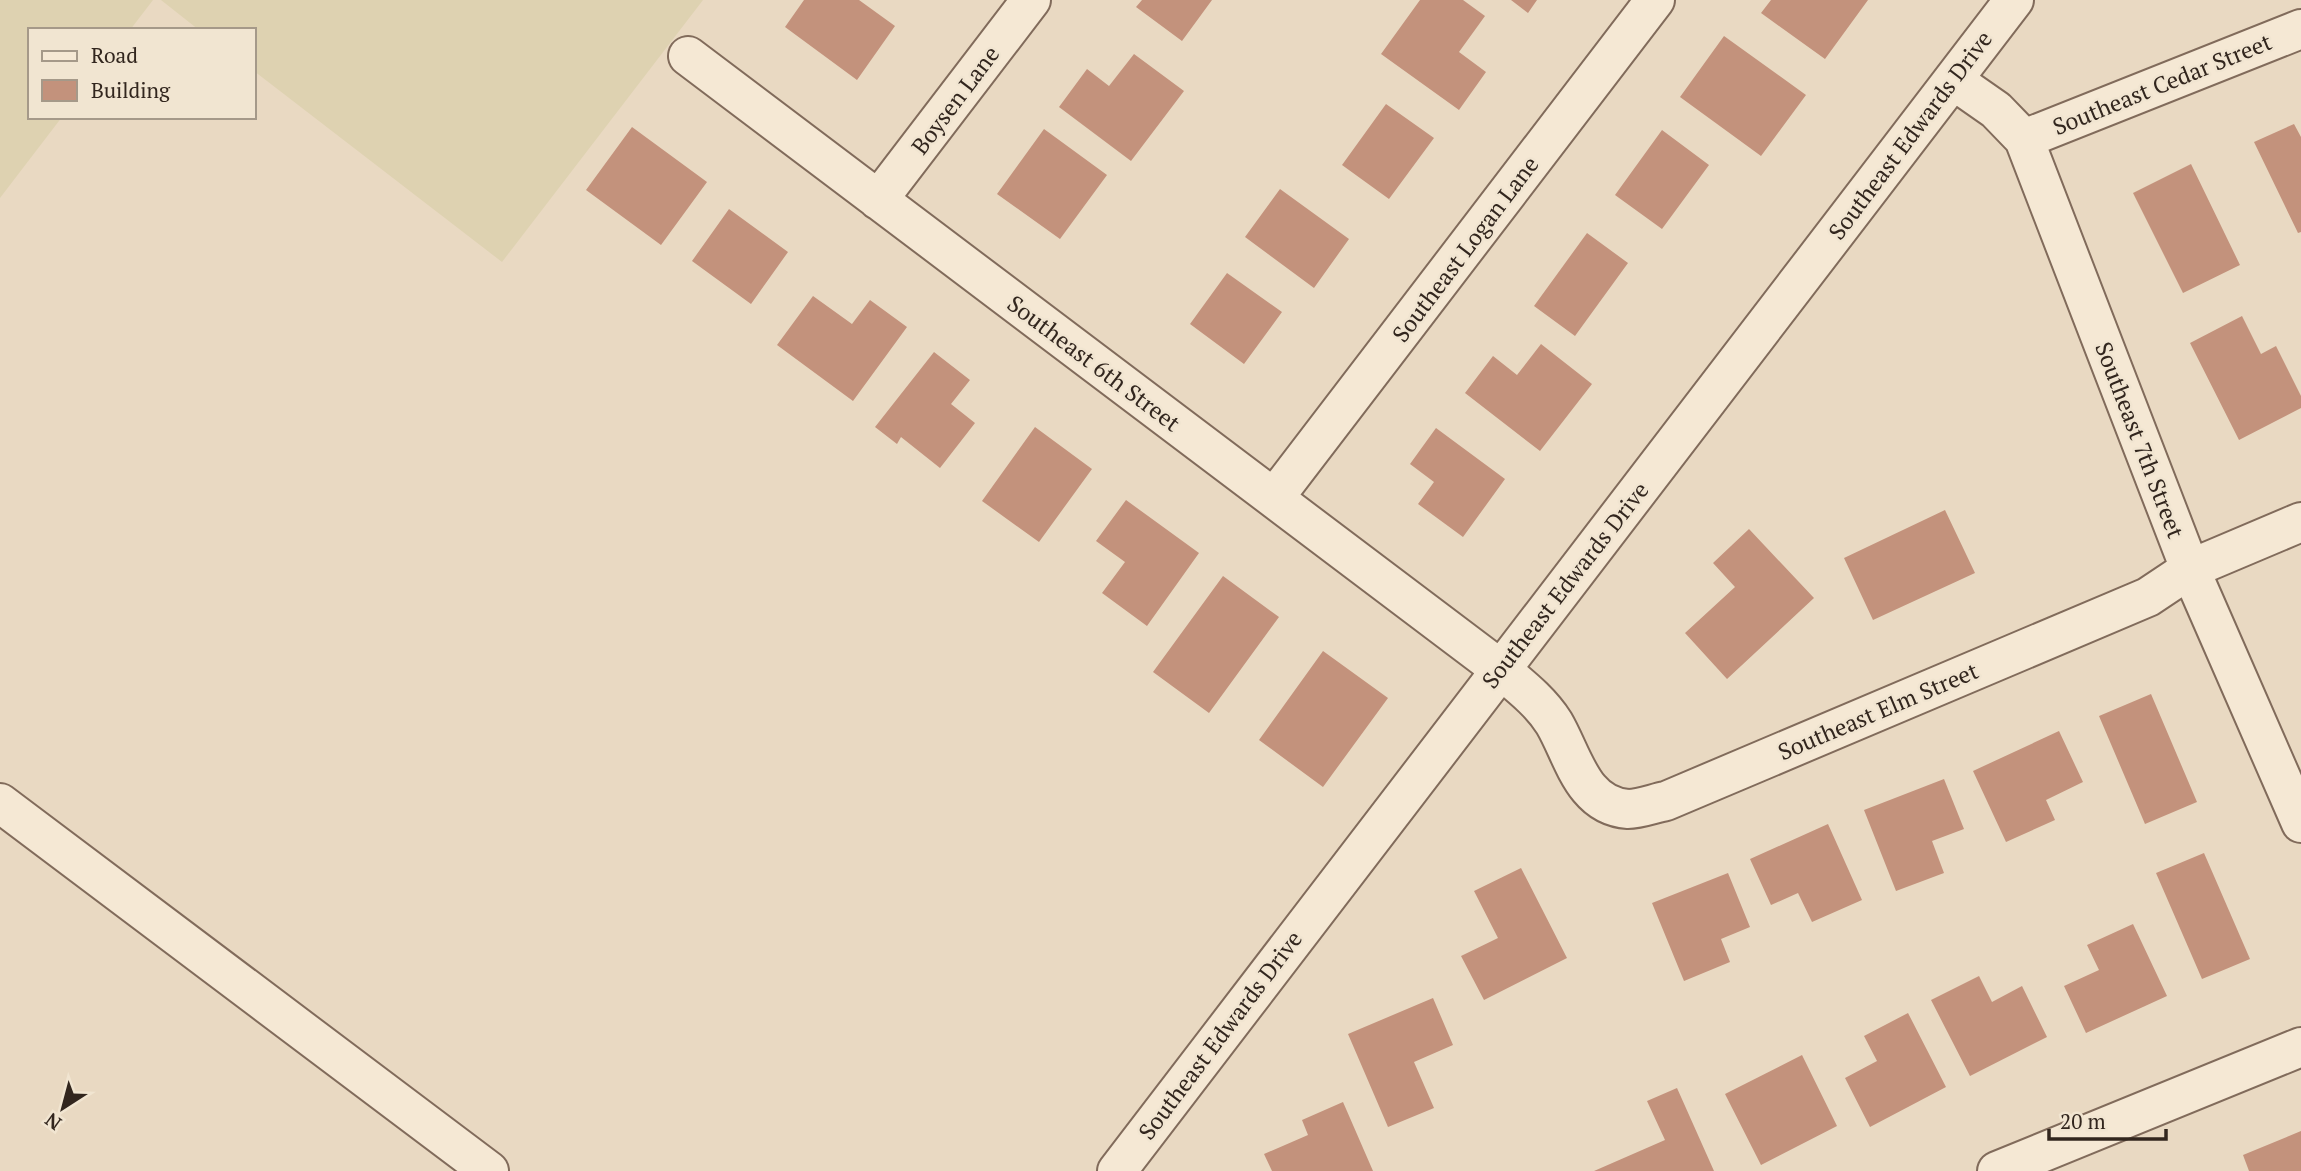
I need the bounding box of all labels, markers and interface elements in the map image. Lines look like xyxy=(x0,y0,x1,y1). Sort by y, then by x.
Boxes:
street label: Southeast Edwards Drive xyxy=(1821,24,1999,246)
street label: Southeast Cedar Street xyxy=(2048,26,2277,142)
legend xyxy=(28,28,256,119)
street label: Boysen Lane xyxy=(904,39,1006,161)
text: Road xyxy=(91,41,138,69)
text: Building xyxy=(91,76,171,104)
street label: Southeast Logan Lane xyxy=(1385,150,1545,348)
street label: Southeast 6th Street xyxy=(1001,288,1187,438)
street label: Southeast 7th Street xyxy=(2088,337,2192,543)
street label: Southeast Edwards Drive xyxy=(1475,475,1655,695)
street label: Southeast Elm Street xyxy=(1773,655,1983,767)
street label: Southeast Edwards Drive xyxy=(1131,924,1309,1146)
north arrow xyxy=(28,1073,98,1143)
scale bar xyxy=(2049,1098,2166,1142)
text: N xyxy=(39,1107,66,1137)
text: 20 m xyxy=(2060,1107,2106,1135)

